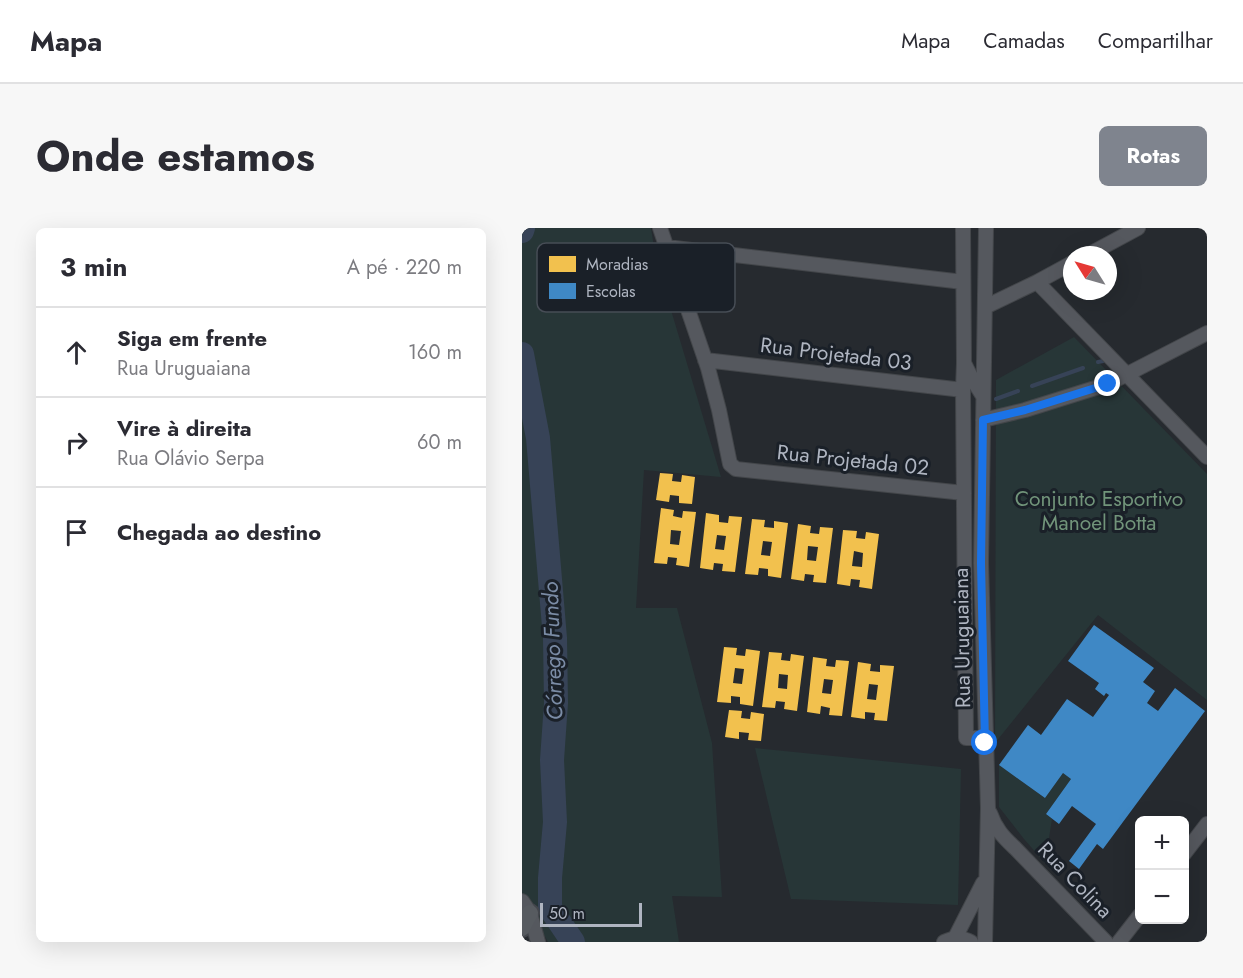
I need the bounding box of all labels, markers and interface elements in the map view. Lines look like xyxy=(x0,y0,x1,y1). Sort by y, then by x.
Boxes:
text: Mapa xyxy=(30,21,102,62)
text: Mapa xyxy=(901,26,950,56)
text: Camadas xyxy=(983,26,1065,56)
text: Compartilhar xyxy=(1098,26,1213,56)
text: Onde estamos xyxy=(36,126,315,187)
button: Rotas xyxy=(1099,126,1207,186)
legend xyxy=(537,243,735,312)
north arrow xyxy=(1063,246,1117,300)
text: 3 min xyxy=(60,248,127,286)
text: A pé · 220 m xyxy=(347,253,462,282)
text: Moradias xyxy=(586,253,648,276)
text: Escolas xyxy=(586,280,635,303)
text: Siga em frente xyxy=(117,322,267,354)
street label: Rua Projetada 03 xyxy=(759,330,913,378)
icon: ahead xyxy=(60,336,93,369)
text: 160 m xyxy=(408,338,462,367)
text: Rua Uruguaiana xyxy=(117,354,251,383)
route end xyxy=(1094,370,1120,396)
text: Vire à direita xyxy=(117,412,252,444)
icon: right xyxy=(60,426,93,459)
text: 60 m xyxy=(417,428,462,457)
street label: Rua Projetada 02 xyxy=(775,437,931,483)
text: Rua Olávio Serpa xyxy=(117,444,264,473)
park label: Conjunto Esportivo Manoel Botta xyxy=(1015,484,1183,538)
icon: arrive xyxy=(60,516,93,549)
text: Chegada ao destino xyxy=(117,516,321,548)
street label: Rua Uruguaiana xyxy=(946,568,978,708)
water label: Córrego Fundo xyxy=(534,581,570,721)
route start xyxy=(971,729,997,755)
map controls xyxy=(1135,816,1189,924)
button: + xyxy=(1135,816,1189,870)
street label: Rua Colina xyxy=(1031,835,1119,925)
button: − xyxy=(1135,870,1189,924)
scale bar xyxy=(540,900,642,928)
text: 50 m xyxy=(549,902,585,925)

